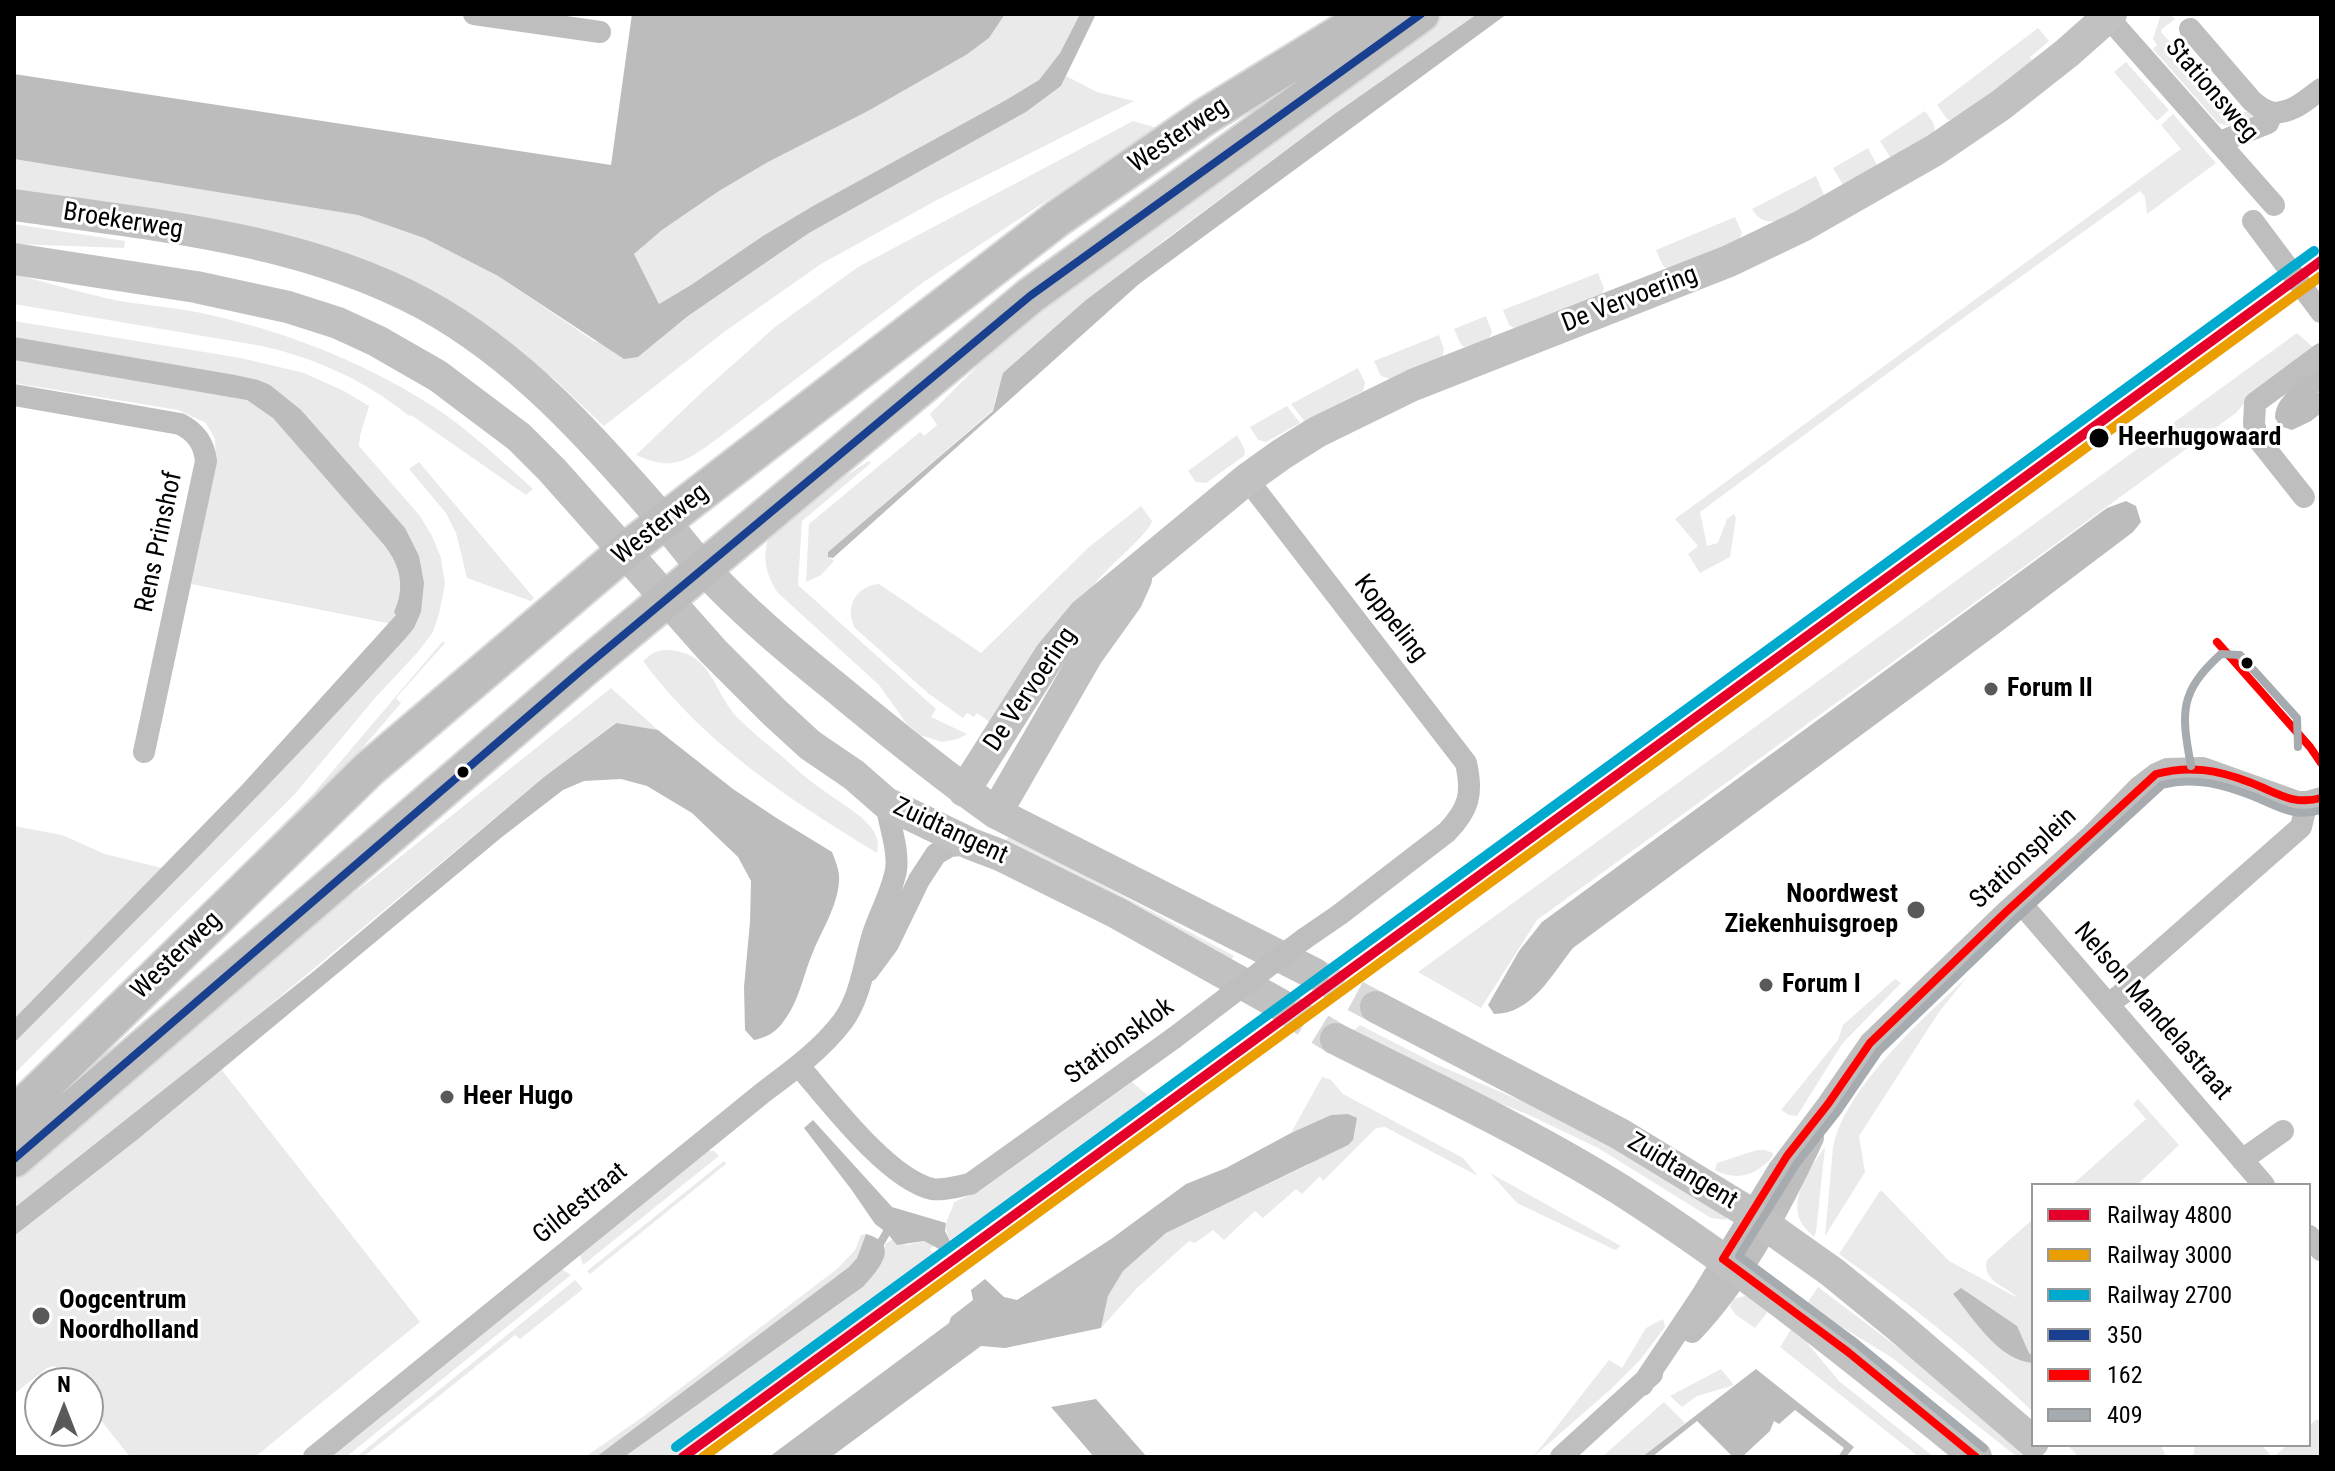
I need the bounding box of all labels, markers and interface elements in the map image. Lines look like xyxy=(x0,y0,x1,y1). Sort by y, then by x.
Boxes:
street label: Stationsweg xyxy=(2158,33,2264,149)
street label: Westerweg xyxy=(1123,91,1235,181)
street label: Broekerweg xyxy=(61,197,185,247)
street label: De Vervoering xyxy=(1558,260,1702,340)
place label: Heerhugowaard xyxy=(2118,422,2281,454)
marker: Heerhugowaard xyxy=(2087,426,2111,450)
street label: Rens Prinshof xyxy=(130,469,190,615)
street label: Westerweg xyxy=(607,478,715,572)
street label: Koppeling xyxy=(1346,569,1434,669)
street label: De Vervoering xyxy=(978,622,1084,758)
unlabelled marker xyxy=(2239,655,2255,671)
place label: Forum II xyxy=(2007,673,2093,705)
marker: Forum II xyxy=(1982,680,2000,698)
unlabelled marker xyxy=(455,764,471,780)
street label: Zuidtangent xyxy=(888,792,1012,872)
street label: Stationsplein xyxy=(1964,802,2084,916)
place label: Noordwest Ziekenhuisgroep xyxy=(1724,879,1898,940)
marker: Noordwest Ziekenhuisgroep xyxy=(1905,899,1927,921)
street label: Westerweg xyxy=(125,905,229,1007)
street label: Nelson Mandelastraat xyxy=(2066,917,2238,1107)
place label: Forum I xyxy=(1782,969,1861,1001)
marker: Forum I xyxy=(1757,976,1775,994)
street label: Stationsklok xyxy=(1059,992,1181,1092)
place label: Heer Hugo xyxy=(463,1081,573,1113)
marker: Heer Hugo xyxy=(438,1088,456,1106)
street label: Zuidtangent xyxy=(1621,1127,1743,1217)
street label: Gildestraat xyxy=(528,1157,634,1251)
legend xyxy=(2031,1183,2311,1447)
text: Railway 4800 xyxy=(2107,1201,2232,1229)
text: Railway 3000 xyxy=(2107,1241,2232,1269)
text: Railway 2700 xyxy=(2107,1281,2232,1309)
place label: Oogcentrum Noordholland xyxy=(59,1285,199,1346)
marker: Oogcentrum Noordholland xyxy=(30,1305,52,1327)
text: 350 xyxy=(2107,1321,2143,1349)
text: 162 xyxy=(2107,1361,2143,1389)
north arrow xyxy=(24,1367,104,1447)
text: N xyxy=(57,1372,71,1397)
text: 409 xyxy=(2107,1401,2143,1429)

